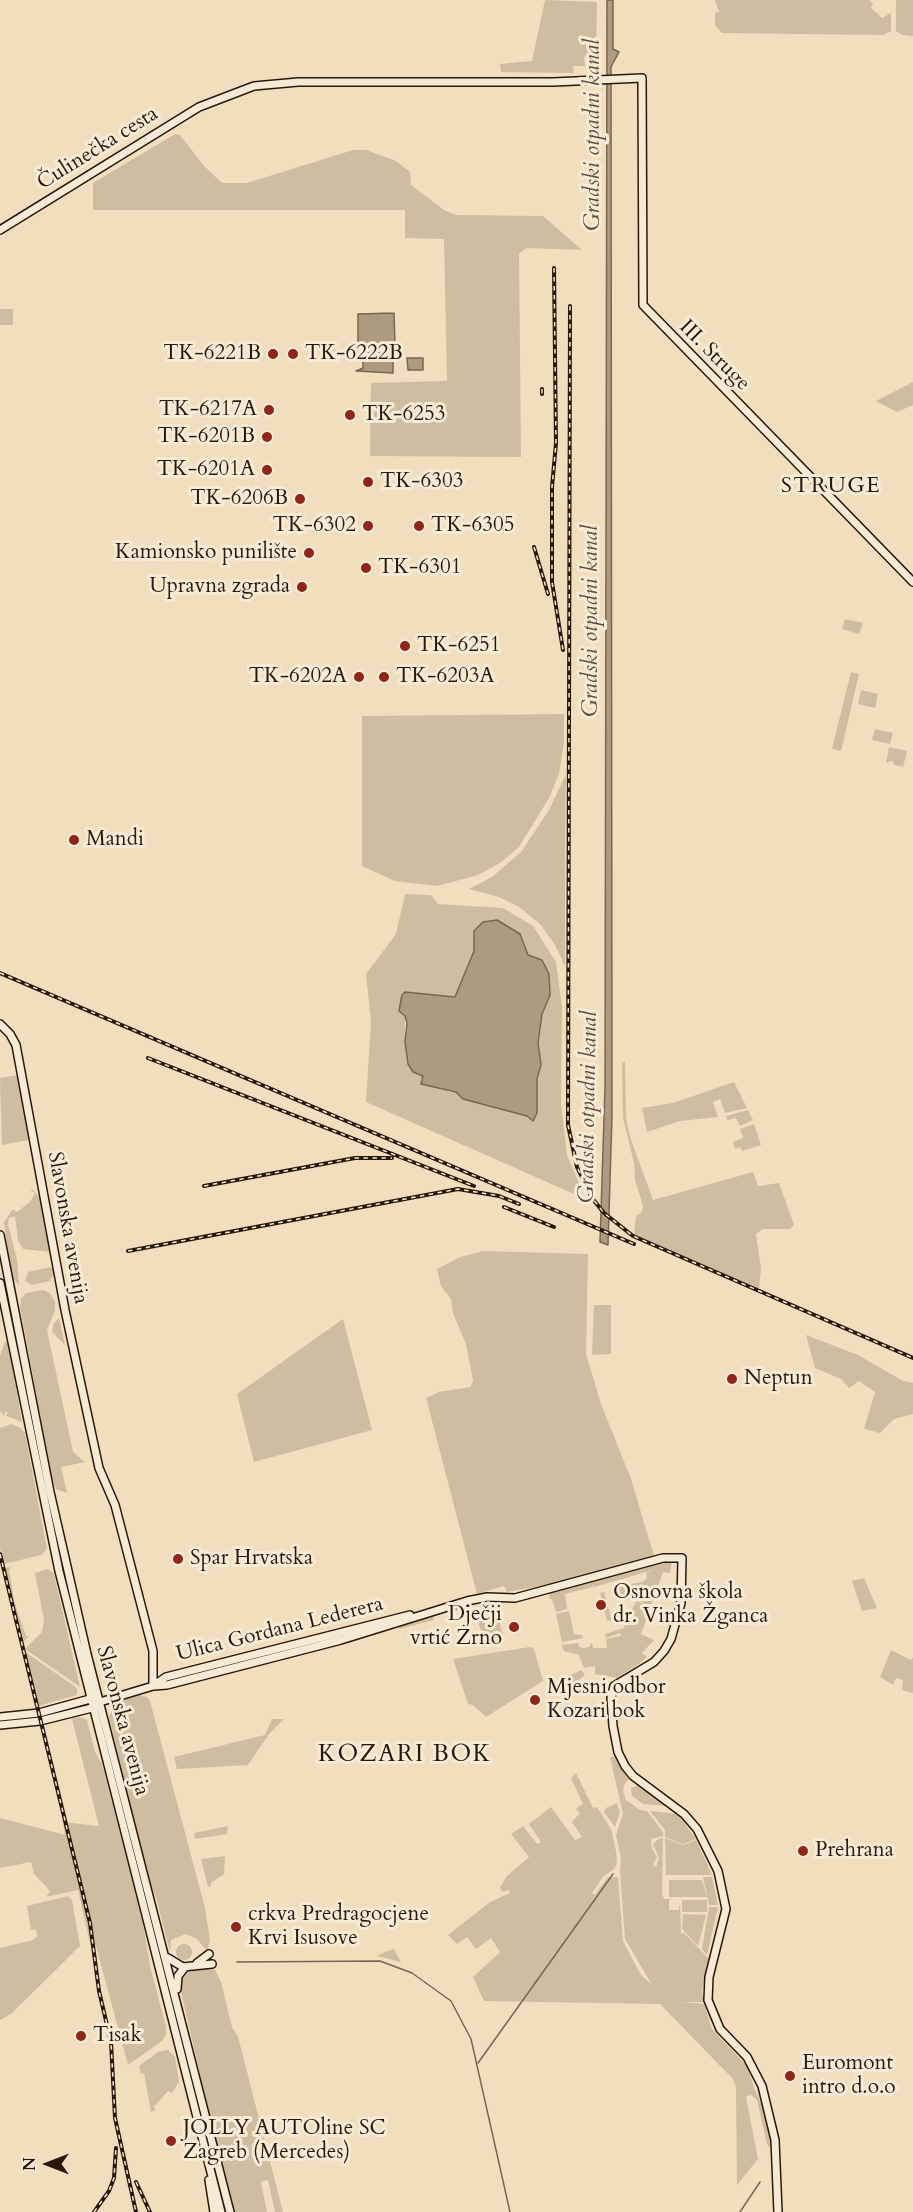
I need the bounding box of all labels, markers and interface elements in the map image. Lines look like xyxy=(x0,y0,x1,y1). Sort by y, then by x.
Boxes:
water label: Gradski otpadni kanal xyxy=(581,39,607,231)
street label: Čulinečka cesta xyxy=(33,102,163,196)
street label: III. Struge xyxy=(673,315,755,397)
place label: TK-6221B xyxy=(163,341,261,367)
place label: TK-6222B xyxy=(305,341,403,367)
marker: TK-6221B xyxy=(266,347,280,361)
marker: TK-6222B xyxy=(286,347,300,361)
place label: TK-6217A xyxy=(159,397,257,423)
place label: TK-6253 xyxy=(362,402,445,428)
marker: TK-6217A xyxy=(262,403,276,417)
marker: TK-6253 xyxy=(343,408,357,422)
place label: TK-6201B xyxy=(157,424,255,450)
marker: TK-6201B xyxy=(260,430,274,444)
place label: TK-6201A xyxy=(157,457,255,483)
marker: TK-6201A xyxy=(260,463,274,477)
place label: TK-6303 xyxy=(380,469,463,495)
district label: STRUGE xyxy=(781,474,881,500)
marker: TK-6303 xyxy=(361,475,375,489)
place label: TK-6206B xyxy=(190,486,288,512)
marker: TK-6206B xyxy=(293,492,307,506)
place label: TK-6302 xyxy=(273,513,356,539)
place label: TK-6305 xyxy=(431,513,514,539)
marker: TK-6302 xyxy=(361,519,375,533)
marker: TK-6305 xyxy=(412,519,426,533)
water label: Gradski otpadni kanal xyxy=(579,525,605,717)
place label: Kamionsko punilište xyxy=(115,540,297,566)
marker: Kamionsko punilište xyxy=(302,546,316,560)
place label: TK-6301 xyxy=(378,555,461,581)
marker: TK-6301 xyxy=(359,561,373,575)
place label: Upravna zgrada xyxy=(150,574,290,600)
marker: Upravna zgrada xyxy=(295,580,309,594)
place label: TK-6251 xyxy=(417,633,500,659)
marker: TK-6251 xyxy=(398,639,412,653)
place label: TK-6202A xyxy=(249,664,347,690)
place label: TK-6203A xyxy=(396,664,494,690)
marker: TK-6202A xyxy=(352,670,366,684)
marker: TK-6203A xyxy=(377,670,391,684)
place label: Mandi xyxy=(86,827,144,853)
marker: Mandi xyxy=(67,833,81,847)
water label: Gradski otpadni kanal xyxy=(574,1011,604,1203)
street label: Slavonska avenija xyxy=(41,1150,93,1306)
place label: Neptun xyxy=(744,1366,813,1392)
marker: Neptun xyxy=(725,1372,739,1386)
place label: Spar Hrvatska xyxy=(190,1546,313,1572)
marker: Spar Hrvatska xyxy=(171,1552,185,1566)
place label: Osnovna škola dr. Vinka Žganca xyxy=(613,1580,768,1630)
street label: Ulica Gordana Lederera xyxy=(174,1592,386,1668)
marker: Osnovna škola dr. Vinka Žganca xyxy=(594,1598,608,1612)
place label: Dječji vrtić Zrno xyxy=(410,1602,502,1652)
marker: Dječji vrtić Zrno xyxy=(507,1620,521,1634)
street label: Slavonska avenija xyxy=(90,1643,154,1799)
place label: Mjesni odbor Kozari bok xyxy=(547,1675,666,1725)
marker: Mjesni odbor Kozari bok xyxy=(528,1693,542,1707)
district label: KOZARI BOK xyxy=(318,1741,492,1769)
place label: Prehrana xyxy=(815,1838,894,1864)
marker: Prehrana xyxy=(796,1844,810,1858)
place label: crkva Predragocjene Krvi Isusove xyxy=(248,1902,429,1952)
marker: crkva Predragocjene Krvi Isusove xyxy=(229,1920,243,1934)
place label: Tisak xyxy=(93,2023,142,2049)
marker: Tisak xyxy=(74,2029,88,2043)
place label: Euromont intro d.o.o xyxy=(802,2051,896,2101)
marker: Euromont intro d.o.o xyxy=(783,2069,797,2083)
place label: JOLLY AUTOline SC Zagreb (Mercedes) xyxy=(183,2116,386,2166)
north arrow xyxy=(18,2134,78,2194)
marker: JOLLY AUTOline SC Zagreb (Mercedes) xyxy=(164,2134,178,2148)
text: N xyxy=(19,2157,41,2171)

